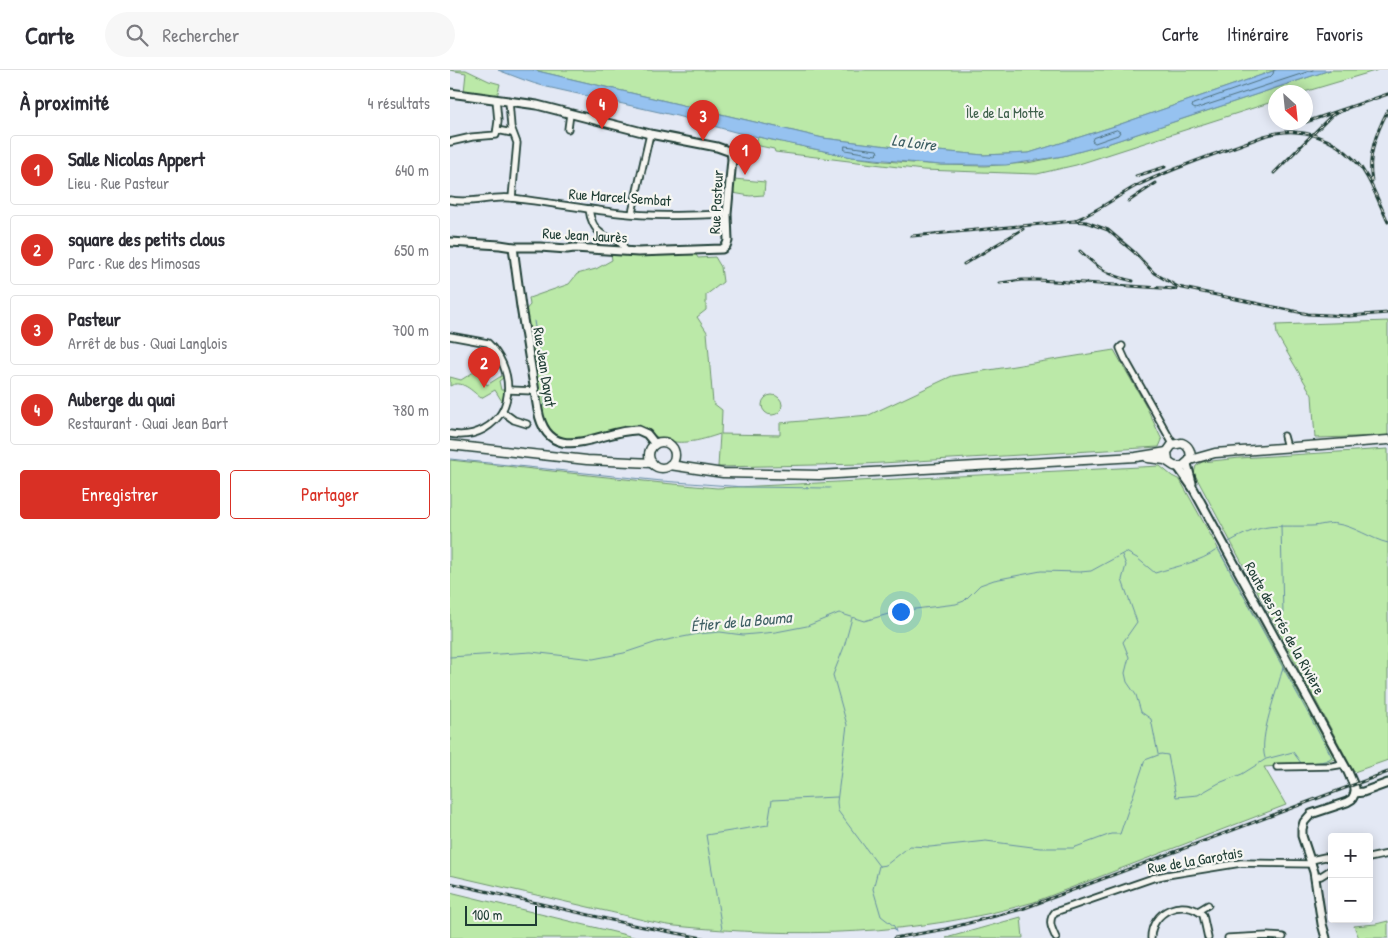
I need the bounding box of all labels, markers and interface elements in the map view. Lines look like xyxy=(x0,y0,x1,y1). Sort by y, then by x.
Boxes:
search box xyxy=(105,12,455,57)
text: Carte xyxy=(25,19,75,51)
icon: search xyxy=(123,21,151,49)
text: Rechercher xyxy=(163,22,239,48)
text: Carte xyxy=(1162,22,1199,47)
text: Itinéraire xyxy=(1227,22,1289,47)
text: Favoris xyxy=(1317,22,1363,47)
north arrow xyxy=(1268,85,1313,130)
text: À proximité xyxy=(20,88,109,117)
pin: 4 xyxy=(586,88,618,129)
text: 4 résultats xyxy=(368,92,430,114)
pin: 3 xyxy=(687,100,719,141)
park label: Île de La Motte xyxy=(965,102,1044,123)
water label: La Loire xyxy=(891,128,938,156)
pin: 1 xyxy=(729,134,761,175)
text: Salle Nicolas Appert xyxy=(68,146,205,172)
text: 1 xyxy=(34,159,40,181)
text: 640 m xyxy=(395,159,429,181)
street label: Rue Pasteur xyxy=(704,169,728,235)
text: Lieu · Rue Pasteur xyxy=(68,172,169,194)
street label: Rue Marcel Sembat xyxy=(568,183,673,211)
street label: Rue Jean Jaurès xyxy=(542,222,628,248)
text: square des petits clous xyxy=(68,226,225,252)
text: 2 xyxy=(33,239,41,261)
text: 650 m xyxy=(394,239,429,261)
text: Parc · Rue des Mimosas xyxy=(68,252,200,274)
text: Pasteur xyxy=(68,306,121,332)
text: 3 xyxy=(33,319,41,341)
text: 700 m xyxy=(392,319,429,341)
street label: Rue Jean Dayat xyxy=(528,326,562,409)
text: Arrêt de bus · Quai Langlois xyxy=(68,332,227,354)
pin: 2 xyxy=(468,347,500,388)
text: Auberge du quai xyxy=(68,386,175,412)
text: 4 xyxy=(34,399,40,421)
text: 780 m xyxy=(392,399,429,421)
text: Restaurant · Quai Jean Bart xyxy=(68,412,228,434)
button: Enregistrer xyxy=(20,470,220,519)
button: Partager xyxy=(230,470,430,519)
street label: Route des Prés de la Rivière xyxy=(1240,558,1330,698)
your location xyxy=(888,599,914,625)
water label: Étier de la Bouma xyxy=(690,605,794,636)
map controls xyxy=(1328,833,1373,923)
button: + xyxy=(1328,833,1373,878)
street label: Rue de la Garotais xyxy=(1146,841,1244,879)
button: − xyxy=(1328,878,1373,923)
scale bar xyxy=(465,903,538,926)
text: 100 m xyxy=(472,905,502,924)

